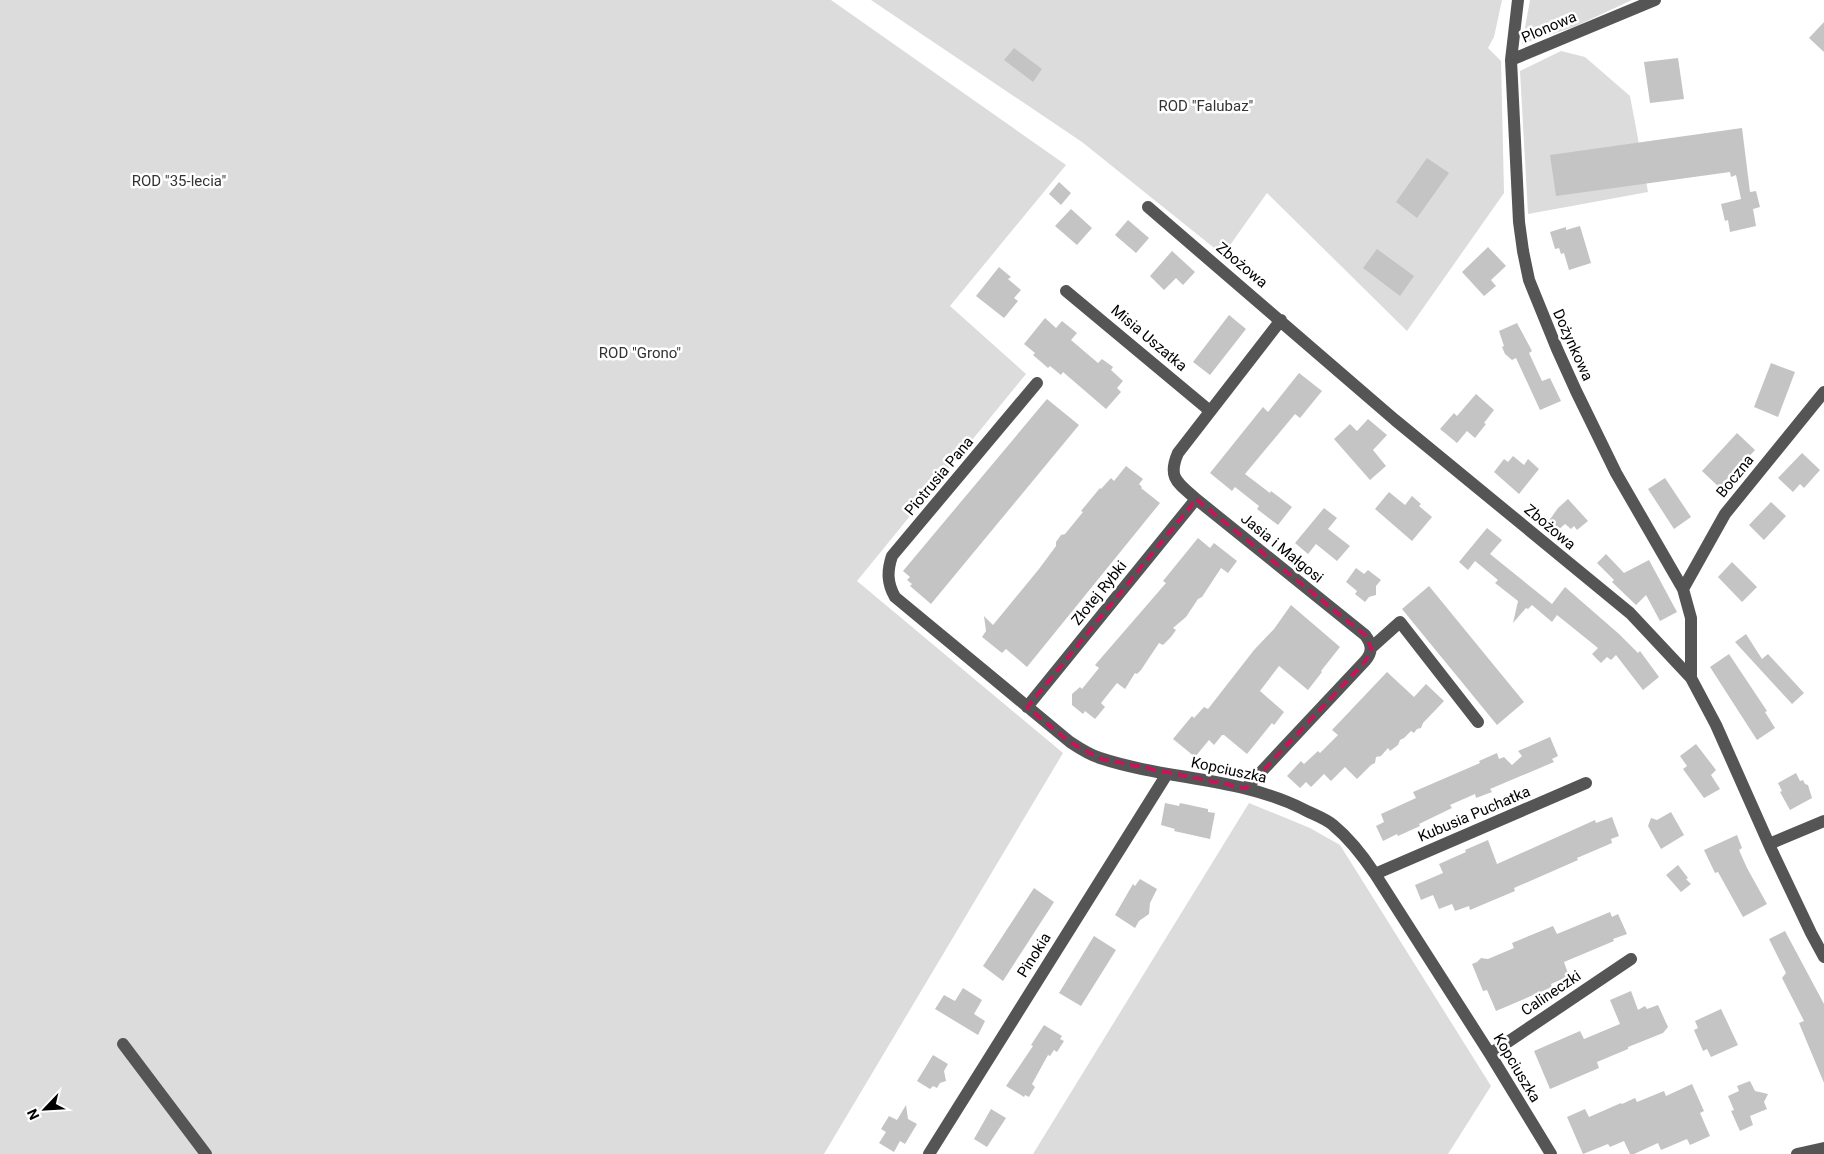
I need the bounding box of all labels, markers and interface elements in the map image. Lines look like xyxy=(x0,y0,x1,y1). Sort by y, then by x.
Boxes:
street label: Plonowa xyxy=(1519,7,1579,47)
park label: ROD "Falubaz" xyxy=(1159,97,1254,115)
park label: ROD "35-lecia" xyxy=(132,172,226,190)
street label: Zbożowa xyxy=(1213,238,1271,292)
street label: Misia Uszatka xyxy=(1107,301,1191,375)
street label: Dożynkowa xyxy=(1549,306,1597,384)
park label: ROD "Grono" xyxy=(599,344,681,362)
street label: Piotrusia Pana xyxy=(901,433,977,519)
street label: Boczna xyxy=(1712,451,1758,501)
street label: Zbożowa xyxy=(1521,500,1579,554)
street label: Jasia i Małgosi xyxy=(1237,509,1327,587)
street label: Złotej Rybki xyxy=(1068,557,1130,629)
street label: Kopciuszka xyxy=(1190,753,1268,787)
street label: Kubusia Puchatka xyxy=(1415,782,1533,846)
street label: Pinokia xyxy=(1013,929,1055,981)
street label: Calineczki xyxy=(1518,967,1584,1019)
street label: Kopciuszka xyxy=(1489,1030,1545,1106)
north arrow xyxy=(20,1084,70,1134)
text: N xyxy=(24,1107,43,1122)

